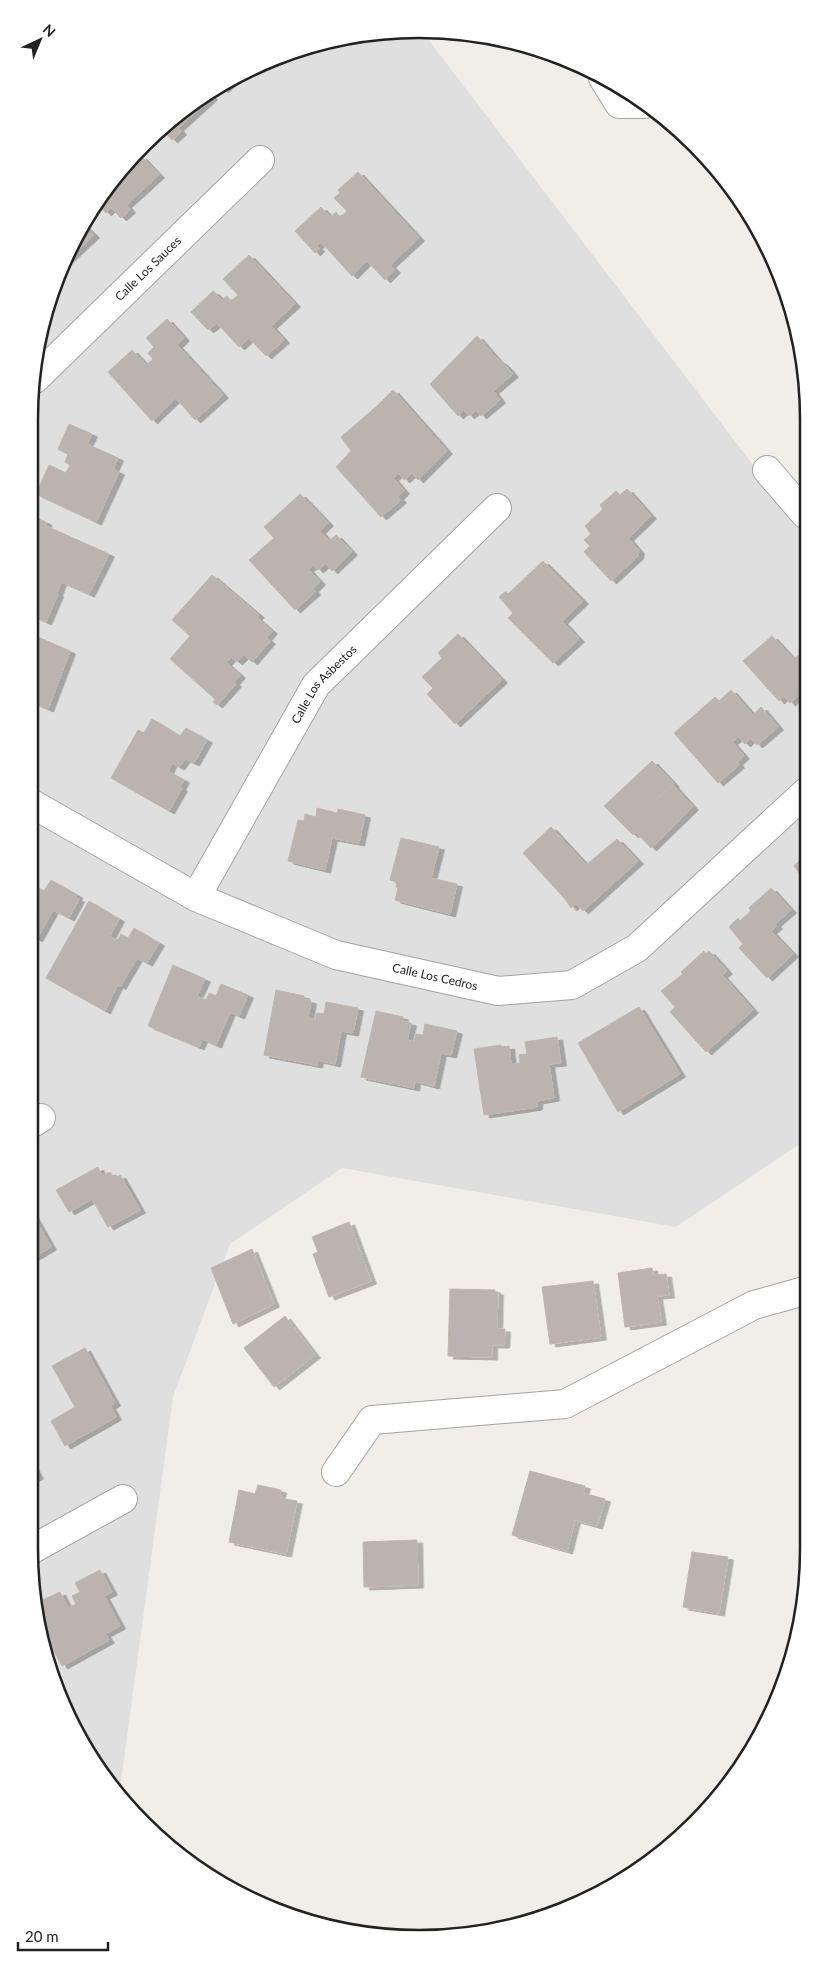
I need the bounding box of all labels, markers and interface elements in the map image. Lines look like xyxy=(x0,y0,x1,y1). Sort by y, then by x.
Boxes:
north arrow xyxy=(15,15,65,65)
text: N xyxy=(40,20,59,40)
street label: Calle Los Sauces xyxy=(112,233,184,304)
street label: Calle Los Asbestos xyxy=(288,641,360,726)
street label: Calle Los Cedros xyxy=(391,960,479,993)
scale bar xyxy=(18,1920,108,1952)
text: 20 m xyxy=(25,1927,59,1945)

